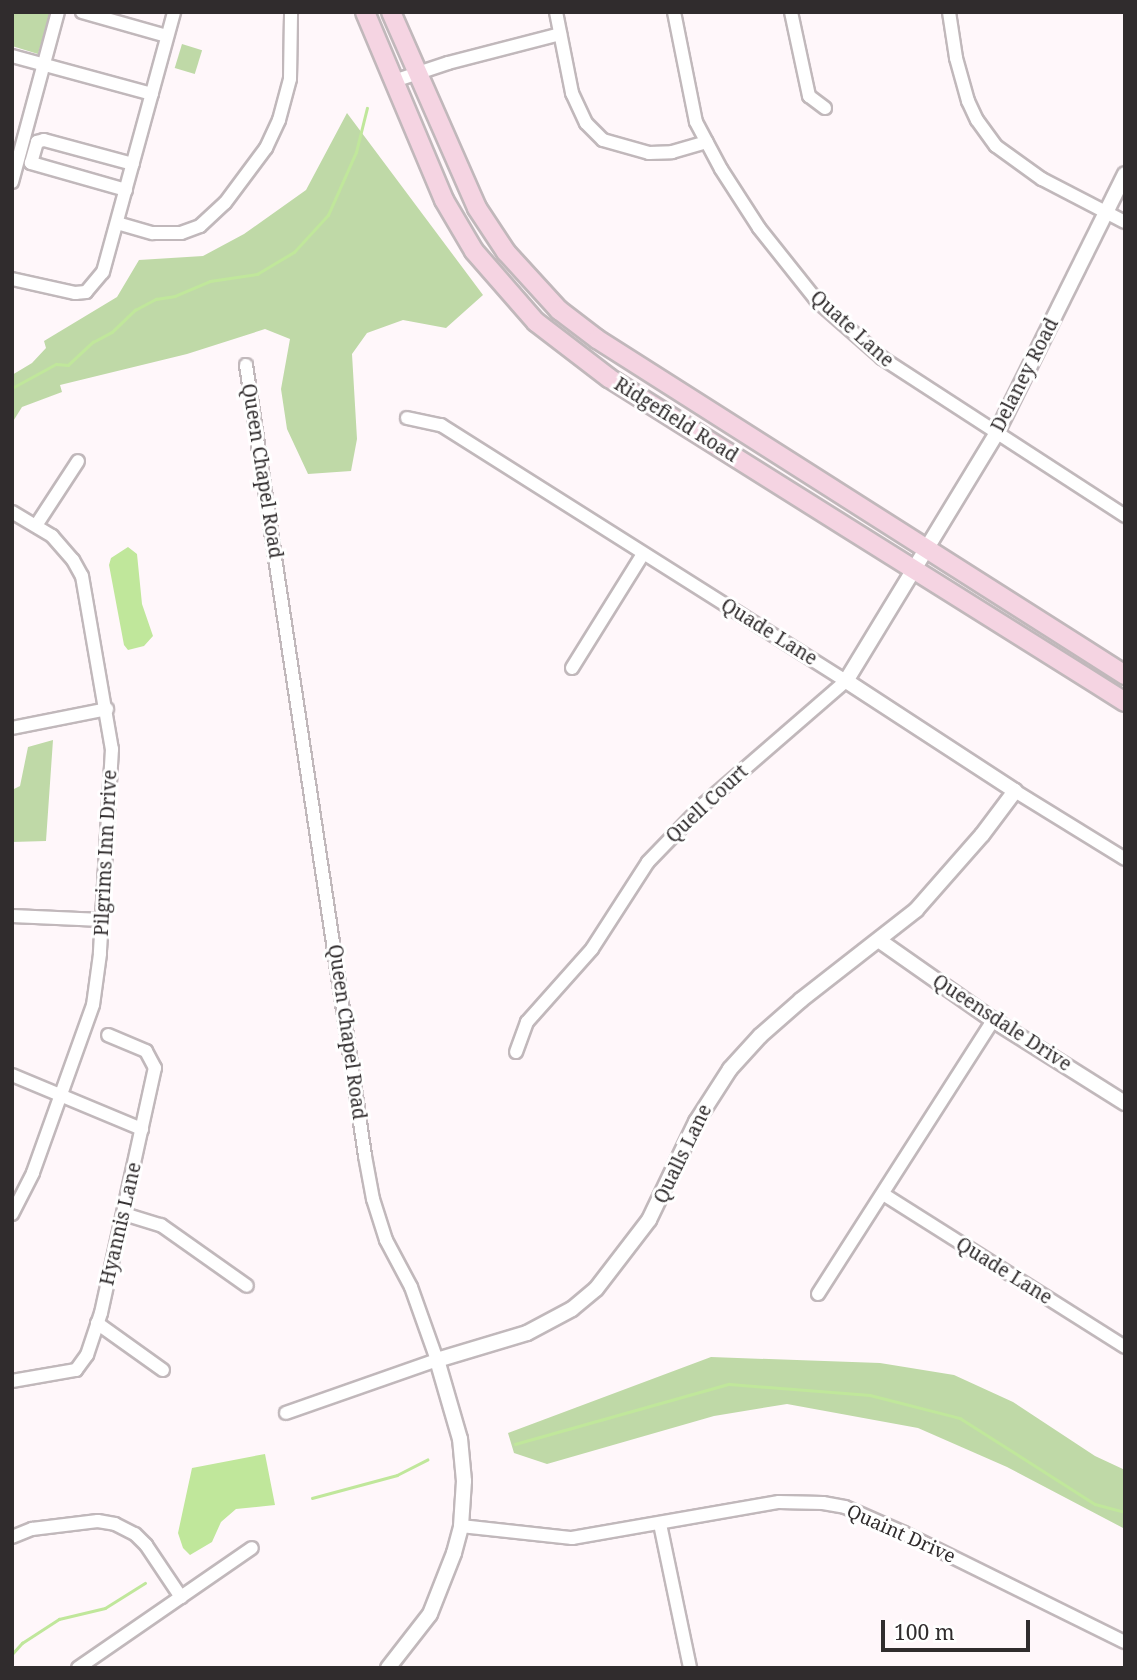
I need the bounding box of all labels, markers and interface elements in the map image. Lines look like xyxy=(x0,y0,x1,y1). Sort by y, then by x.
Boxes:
street label: Quate Lane xyxy=(806,286,898,372)
street label: Delaney Road xyxy=(987,314,1063,436)
street label: Ridgefield Road xyxy=(610,373,742,467)
street label: Queen Chapel Road xyxy=(237,382,287,560)
street label: Quade Lane xyxy=(717,594,821,670)
street label: Quell Court xyxy=(661,760,753,848)
street label: Pilgrims Inn Drive xyxy=(90,769,122,937)
street label: Queen Chapel Road xyxy=(323,943,371,1121)
street label: Queensdale Drive xyxy=(928,970,1076,1076)
street label: Qualls Lane xyxy=(649,1101,717,1207)
street label: Hyannis Lane xyxy=(96,1160,146,1288)
street label: Quade Lane xyxy=(952,1233,1056,1309)
street label: Quaint Drive xyxy=(843,1500,959,1568)
scale bar xyxy=(885,1606,1034,1650)
text: 100 m xyxy=(894,1618,955,1646)

